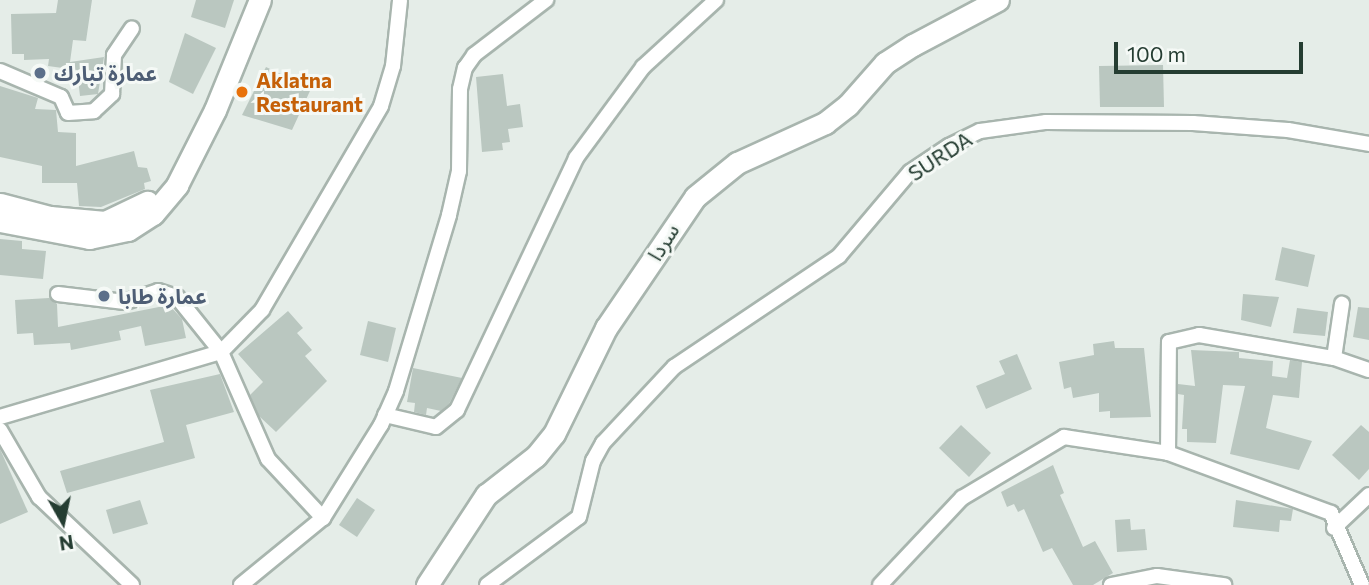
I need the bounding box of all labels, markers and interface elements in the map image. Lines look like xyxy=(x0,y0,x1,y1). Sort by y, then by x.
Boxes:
scale bar xyxy=(1117,28,1306,72)
text: 100 m xyxy=(1127,41,1186,66)
place label: عمارة تبارك xyxy=(54,60,157,86)
marker: عمارة تبارك xyxy=(32,65,48,81)
place label: Aklatna Restaurant xyxy=(256,67,363,117)
marker: Aklatna Restaurant xyxy=(234,84,250,100)
street label: SURDA xyxy=(903,126,977,186)
street label: سردا xyxy=(642,219,684,265)
place label: عمارة طابا xyxy=(118,283,207,309)
marker: عمارة طابا xyxy=(96,288,112,304)
north arrow xyxy=(28,487,98,557)
text: N xyxy=(58,531,75,556)

